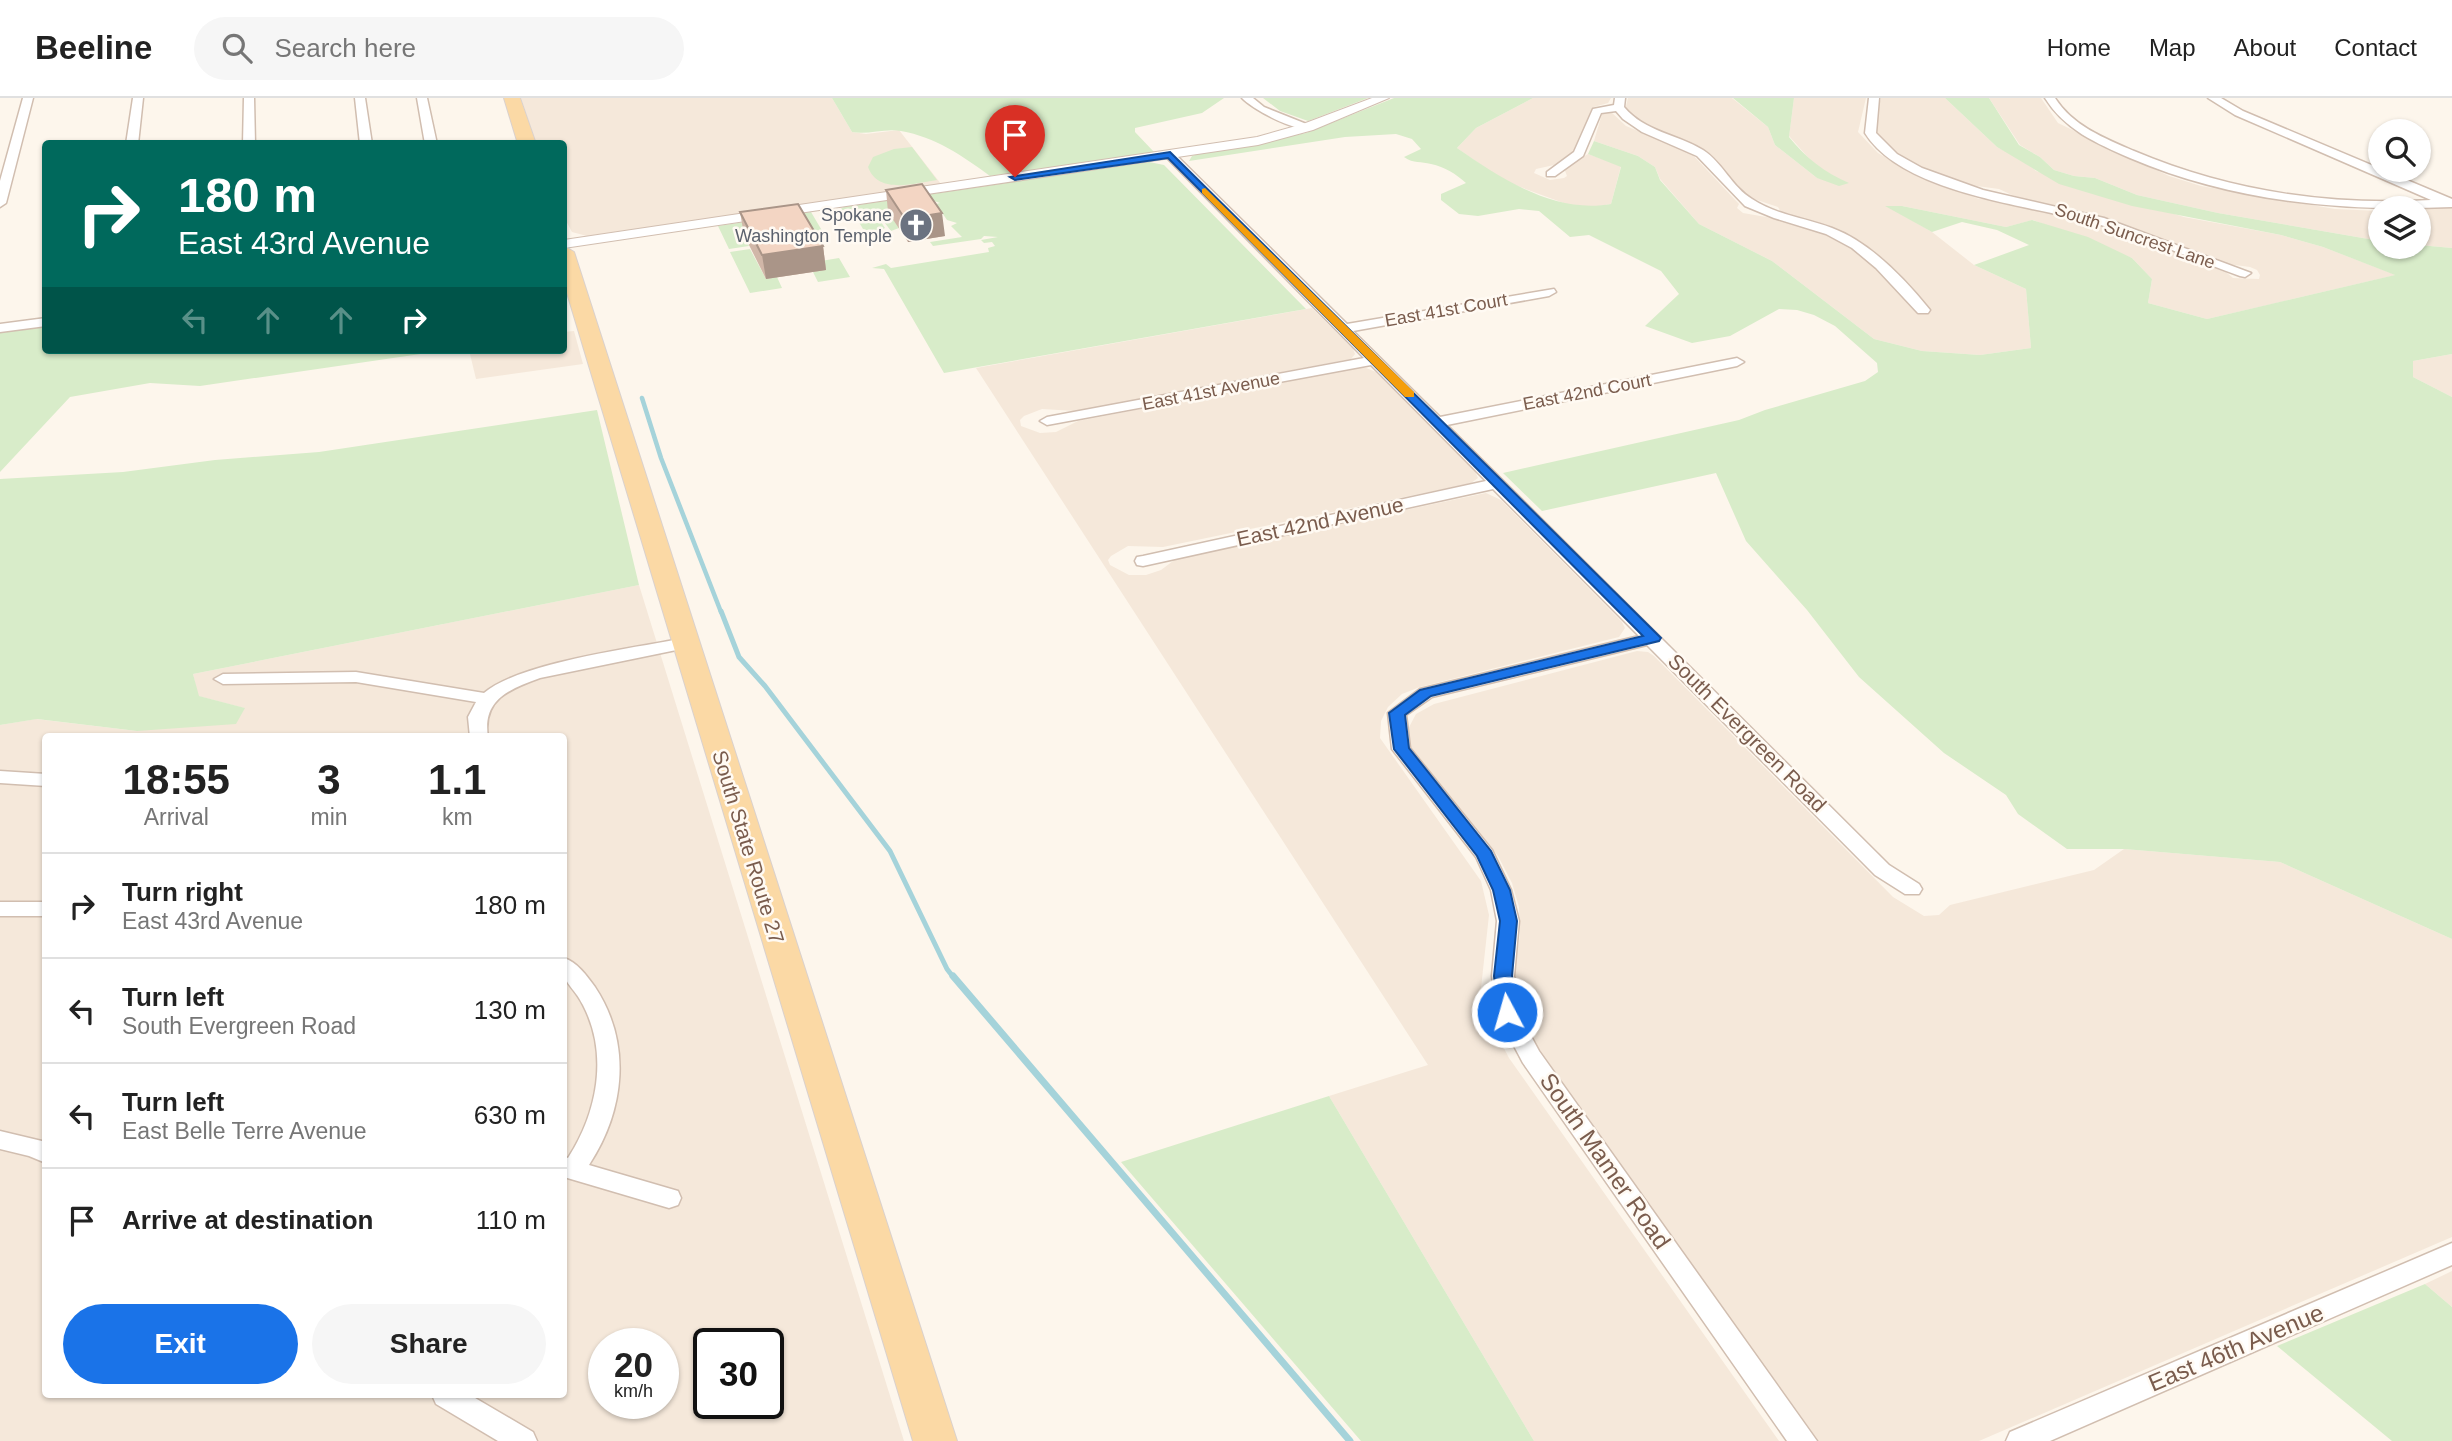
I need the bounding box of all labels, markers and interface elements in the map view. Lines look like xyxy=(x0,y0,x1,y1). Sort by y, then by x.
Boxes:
search box xyxy=(194,17,684,80)
text: Beeline xyxy=(35,29,152,66)
icon: search xyxy=(218,29,256,67)
text: Search here xyxy=(274,33,416,63)
text: Home xyxy=(2047,34,2111,61)
text: Map xyxy=(2149,34,2196,61)
text: About xyxy=(2234,34,2296,61)
text: Contact xyxy=(2334,34,2417,61)
pin xyxy=(985,105,1045,177)
icon: arrive xyxy=(996,116,1034,154)
map controls xyxy=(2368,119,2431,259)
button: search xyxy=(2368,119,2431,182)
icon: right xyxy=(63,168,154,259)
text: 180 m xyxy=(178,168,317,222)
button: layers xyxy=(2368,196,2431,259)
street label: South Suncrest Lane xyxy=(2052,199,2218,273)
place label: Spokane Washington Temple xyxy=(735,205,892,246)
church icon: Spokane Washington Temple xyxy=(897,206,935,244)
text: East 43rd Avenue xyxy=(178,225,430,261)
street label: East 41st Court xyxy=(1383,289,1509,331)
icon: left xyxy=(176,301,214,339)
icon: ahead xyxy=(249,301,287,339)
icon: ahead xyxy=(322,301,360,339)
icon: right xyxy=(395,301,433,339)
street label: East 41st Avenue xyxy=(1140,368,1282,414)
street label: East 42nd Court xyxy=(1521,370,1653,414)
street label: East 42nd Avenue xyxy=(1234,493,1405,550)
street label: South Evergreen Road xyxy=(1664,649,1831,816)
street label: South State Route 27 xyxy=(708,747,789,946)
text: 18:55 xyxy=(123,756,230,803)
text: 3 xyxy=(317,756,341,803)
text: 1.1 xyxy=(428,756,486,803)
text: Arrival xyxy=(144,804,209,830)
text: min xyxy=(310,804,348,830)
text: km xyxy=(442,804,473,830)
text: Turn right xyxy=(122,877,243,907)
icon: right xyxy=(63,887,101,925)
text: 180 m xyxy=(474,890,546,920)
text: East 43rd Avenue xyxy=(122,908,303,934)
position arrow xyxy=(1470,975,1544,1049)
text: Turn left xyxy=(122,982,224,1012)
icon: left xyxy=(63,992,101,1030)
text: 130 m xyxy=(474,995,546,1025)
text: South Evergreen Road xyxy=(122,1013,356,1039)
street label: South Mamer Road xyxy=(1535,1068,1676,1254)
text: Turn left xyxy=(122,1087,224,1117)
icon: left xyxy=(63,1097,101,1135)
text: 630 m xyxy=(474,1100,546,1130)
text: East Belle Terre Avenue xyxy=(122,1118,367,1144)
icon: arrive xyxy=(63,1202,101,1240)
text: Arrive at destination xyxy=(122,1205,373,1235)
text: 110 m xyxy=(476,1205,546,1235)
street label: East 46th Avenue xyxy=(2144,1298,2327,1397)
button: Exit xyxy=(63,1304,298,1384)
button: Share xyxy=(312,1304,546,1384)
speed limit sign: 30 xyxy=(693,1328,784,1419)
text: 20 xyxy=(614,1345,653,1384)
text: km/h xyxy=(614,1381,653,1401)

